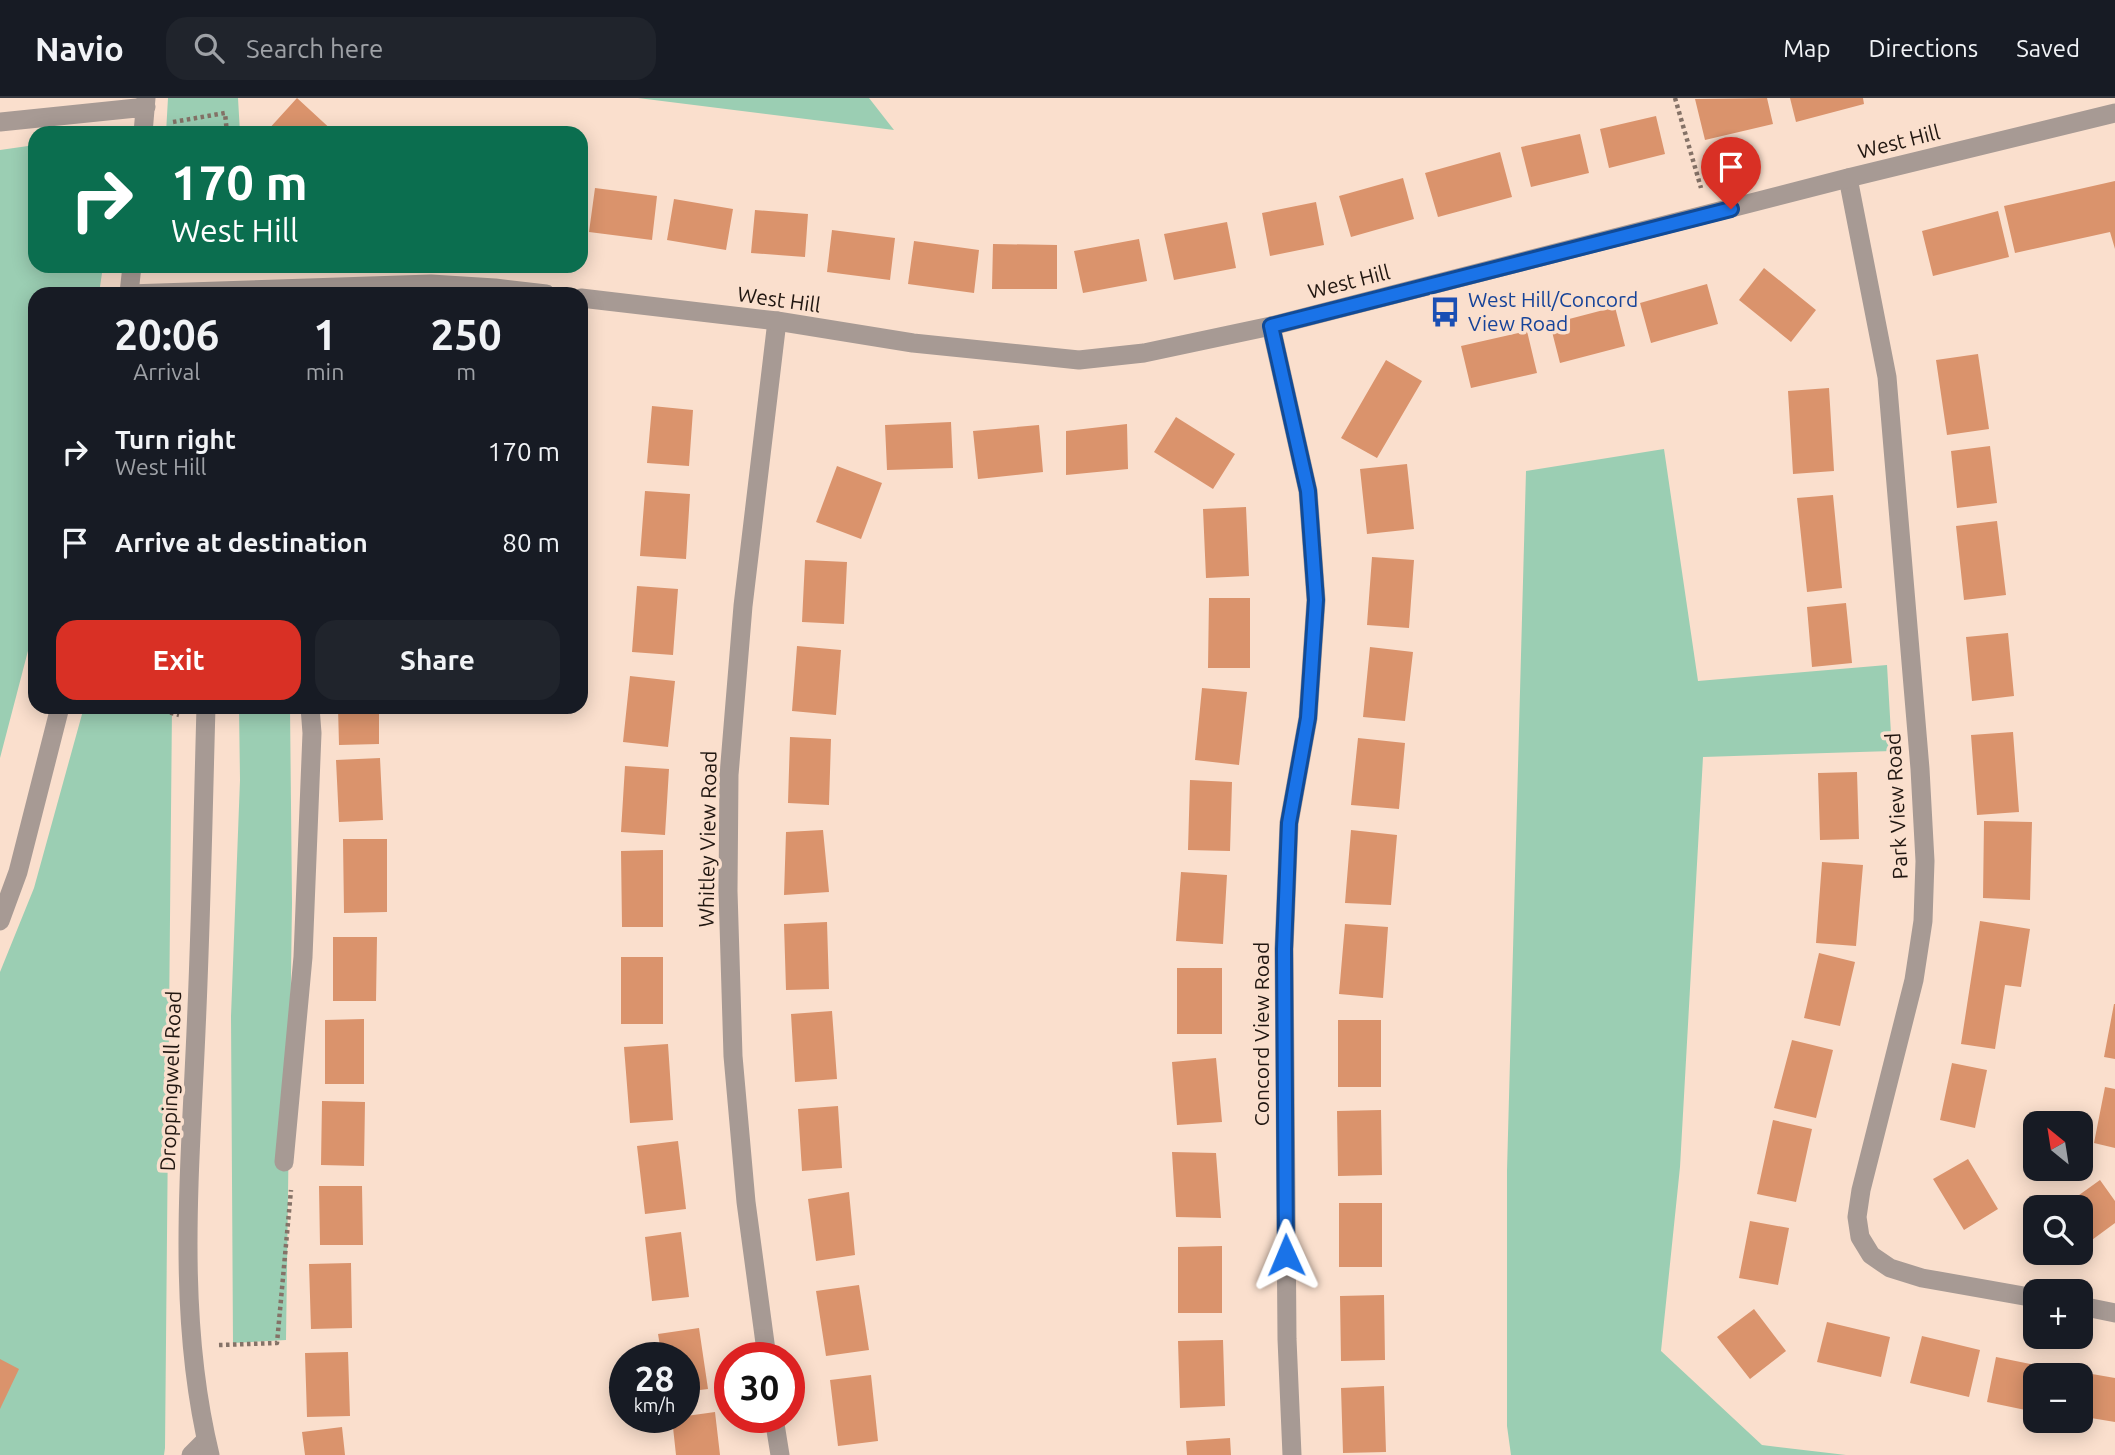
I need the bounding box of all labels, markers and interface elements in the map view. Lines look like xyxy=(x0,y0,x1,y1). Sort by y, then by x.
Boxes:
search box xyxy=(166,17,656,80)
icon: search xyxy=(190,29,228,67)
text: Navio xyxy=(35,30,124,67)
text: Search here xyxy=(246,34,383,63)
text: Map xyxy=(1783,35,1830,62)
text: Directions xyxy=(1868,35,1978,62)
text: Saved xyxy=(2016,35,2080,62)
street label: West Hill xyxy=(1855,119,1942,163)
pin xyxy=(1701,137,1761,209)
icon: arrive xyxy=(1712,148,1750,186)
icon: right xyxy=(56,154,147,245)
text: 170 m xyxy=(171,154,308,209)
text: West Hill xyxy=(171,212,298,248)
street label: West Hill xyxy=(1305,259,1392,303)
street label: West Hill xyxy=(736,281,822,317)
place label: West Hill/Concord View Road xyxy=(1468,287,1638,335)
bus stop icon: West Hill/Concord View Road xyxy=(1428,295,1462,329)
text: 20:06 xyxy=(114,311,219,358)
text: 1 xyxy=(313,311,337,358)
text: 250 xyxy=(431,311,502,358)
text: Arrival xyxy=(133,359,200,384)
text: min xyxy=(306,359,344,384)
text: m xyxy=(456,359,476,384)
text: Turn right xyxy=(115,425,236,454)
icon: right xyxy=(56,433,94,471)
text: 170 m xyxy=(488,437,560,466)
text: West Hill xyxy=(115,454,207,479)
icon: arrive xyxy=(56,524,94,562)
text: Arrive at destination xyxy=(115,528,368,557)
text: 80 m xyxy=(502,528,560,557)
button: Exit xyxy=(56,620,301,700)
button: Share xyxy=(315,620,560,700)
street label: Park View Road xyxy=(1880,732,1912,880)
street label: Whitley View Road xyxy=(693,750,721,928)
street label: Concord View Road xyxy=(1249,942,1273,1126)
street label: Droppingwell Road xyxy=(155,990,185,1172)
north arrow xyxy=(2023,1111,2093,1181)
map controls xyxy=(2023,1111,2093,1433)
button: search xyxy=(2023,1195,2093,1265)
position arrow xyxy=(1249,1218,1323,1292)
button: + xyxy=(2023,1279,2093,1349)
speed limit sign: 30 xyxy=(714,1342,805,1433)
text: 28 xyxy=(635,1358,674,1398)
button: − xyxy=(2023,1363,2093,1433)
text: km/h xyxy=(634,1395,675,1415)

